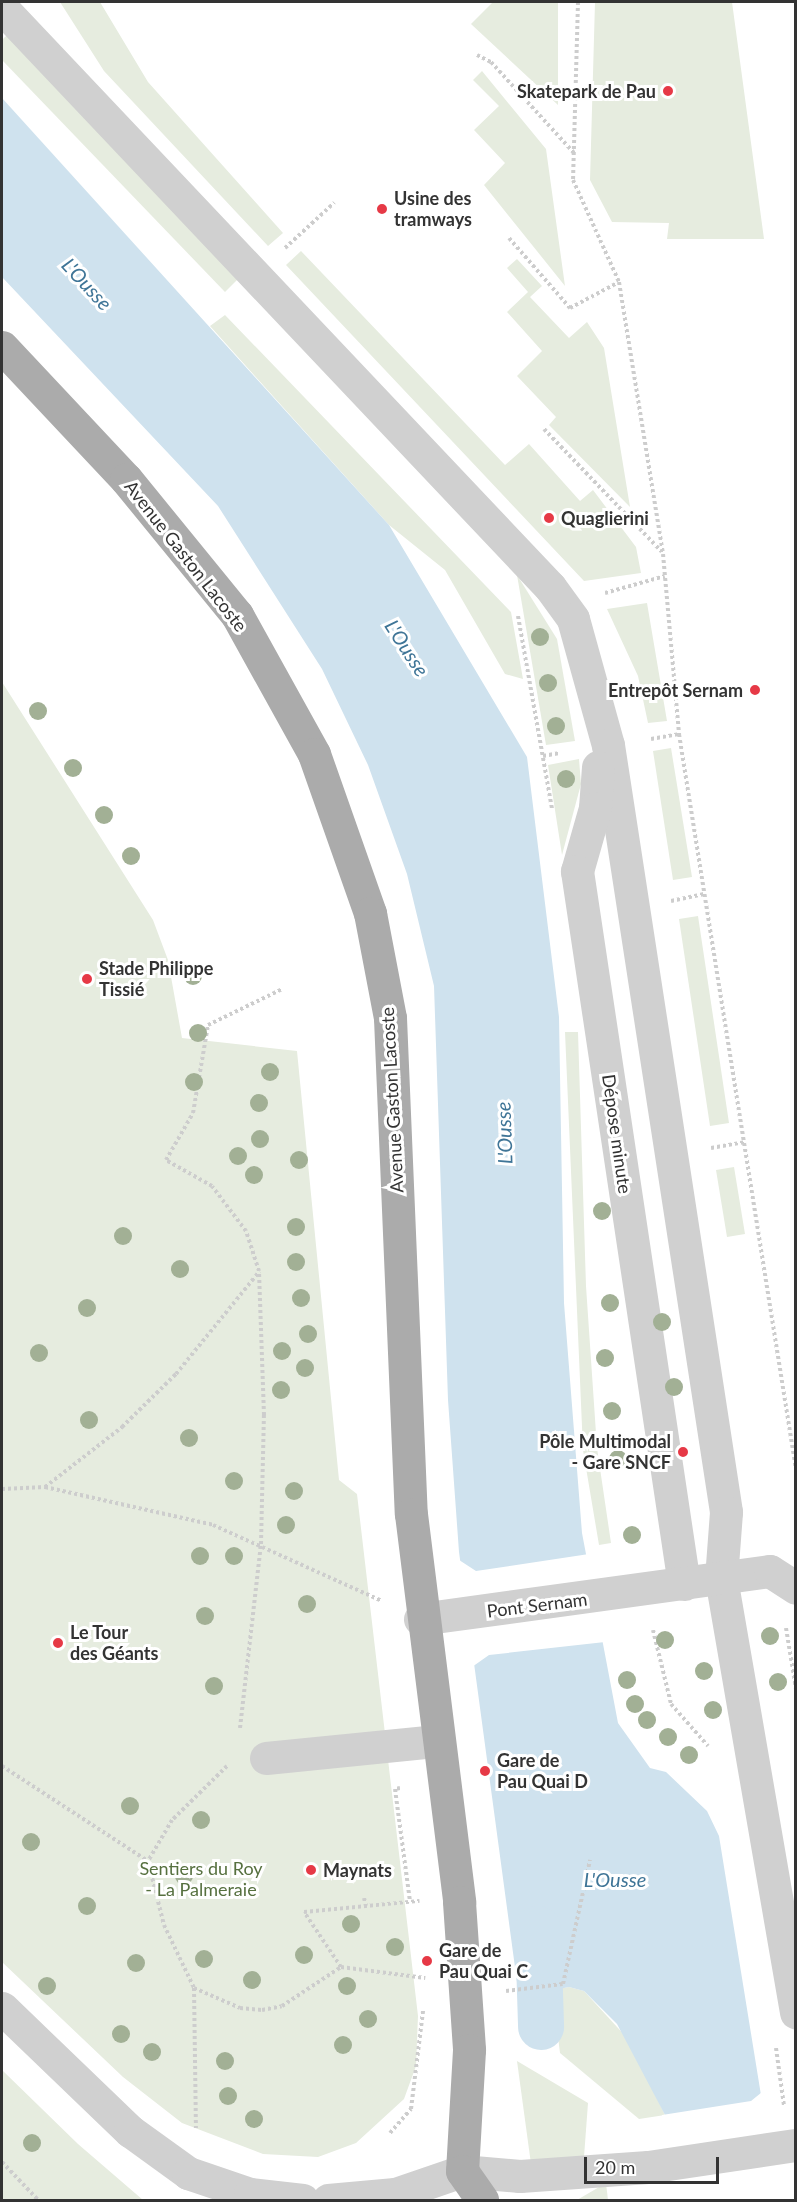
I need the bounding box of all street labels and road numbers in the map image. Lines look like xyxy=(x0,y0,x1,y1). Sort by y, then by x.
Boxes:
street label: Avenue Gaston Lacoste xyxy=(120,476,252,636)
street label: Avenue Gaston Lacoste xyxy=(376,1007,408,1193)
street label: Dépose minute xyxy=(598,1073,636,1195)
street label: Pont Sernam xyxy=(486,1588,588,1622)

